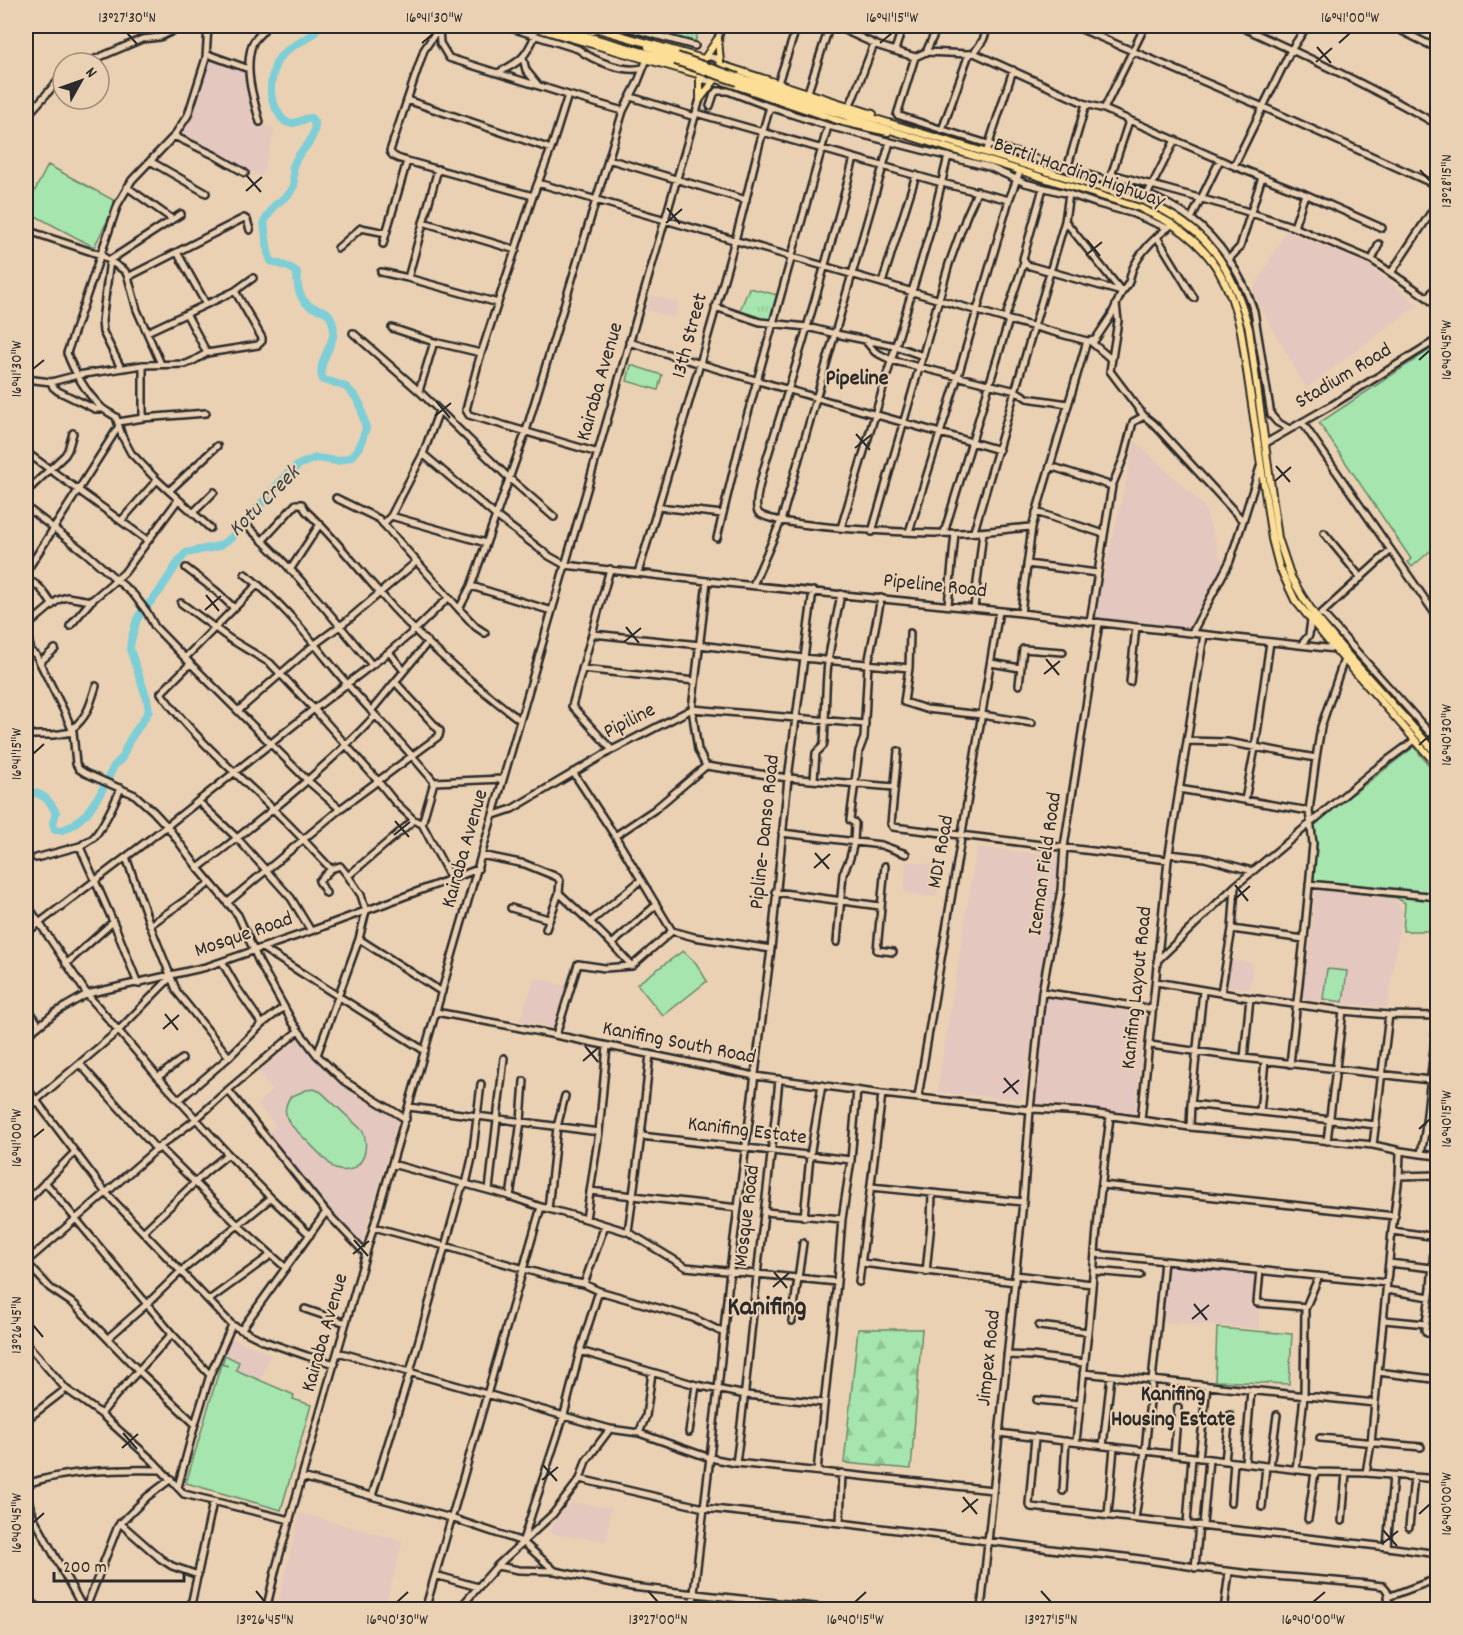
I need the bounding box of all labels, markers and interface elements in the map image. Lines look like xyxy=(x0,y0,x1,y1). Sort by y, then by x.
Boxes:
text: 13°27'30"N xyxy=(98,8,156,30)
text: 16°41'30"W xyxy=(406,8,463,30)
text: 16°41'15"W xyxy=(866,8,918,30)
text: 16°41'00"W xyxy=(1321,8,1379,30)
north arrow xyxy=(51,51,111,111)
text: N xyxy=(79,63,102,83)
street label: Bertil Harding Highway xyxy=(989,131,1169,218)
text: 13°28'15"N xyxy=(1437,154,1459,208)
street label: 13th Street xyxy=(665,290,717,382)
street label: Kairaba Avenue xyxy=(570,319,632,445)
text: 16°40'45"W xyxy=(1437,320,1459,380)
street label: Stadium Road xyxy=(1290,336,1398,418)
text: 16°41'30"W xyxy=(7,340,29,397)
district label: Pipeline xyxy=(826,364,889,395)
water label: Kotu Creek xyxy=(222,458,309,545)
street label: Pipeline Road xyxy=(882,567,988,607)
street label: Pipiline xyxy=(599,696,661,748)
text: 16°40'30"W xyxy=(1437,704,1459,766)
text: 16°41'15"W xyxy=(7,728,29,780)
street label: Pipline- Danso Road xyxy=(743,753,789,911)
street label: Kairaba Avenue xyxy=(435,786,497,912)
street label: Iceman Field Road xyxy=(1021,790,1071,938)
street label: MDI Road xyxy=(921,813,963,891)
street label: Mosque Road xyxy=(191,905,297,967)
street label: Kanifing Layout Road xyxy=(1115,905,1161,1071)
street label: Kanifing South Road xyxy=(600,1014,758,1074)
text: 16°40'15"W xyxy=(1437,1090,1459,1148)
text: 16°41'00"W xyxy=(7,1109,29,1167)
street label: Kanifing Estate xyxy=(686,1110,808,1154)
street label: Mosque Road xyxy=(727,1163,769,1269)
street label: Kairaba Avenue xyxy=(295,1270,357,1396)
district label: Kanifing xyxy=(727,1289,807,1328)
text: 13°26'45"N xyxy=(7,1296,29,1354)
street label: Jimpex Road xyxy=(970,1308,1010,1408)
district label: Kanifing Housing Estate xyxy=(1111,1380,1235,1436)
text: 16°40'00"W xyxy=(1437,1472,1459,1536)
text: 16°40'45"W xyxy=(7,1493,29,1553)
scale bar xyxy=(54,1545,184,1583)
text: 200 m xyxy=(63,1556,107,1581)
text: 13°26'45"N xyxy=(236,1610,294,1632)
text: 16°40'30"W xyxy=(366,1610,428,1632)
text: 13°27'00"N xyxy=(628,1610,688,1632)
text: 16°40'15"W xyxy=(827,1610,884,1632)
text: 13°27'15"N xyxy=(1025,1610,1078,1632)
text: 16°40'00"W xyxy=(1281,1610,1345,1632)

